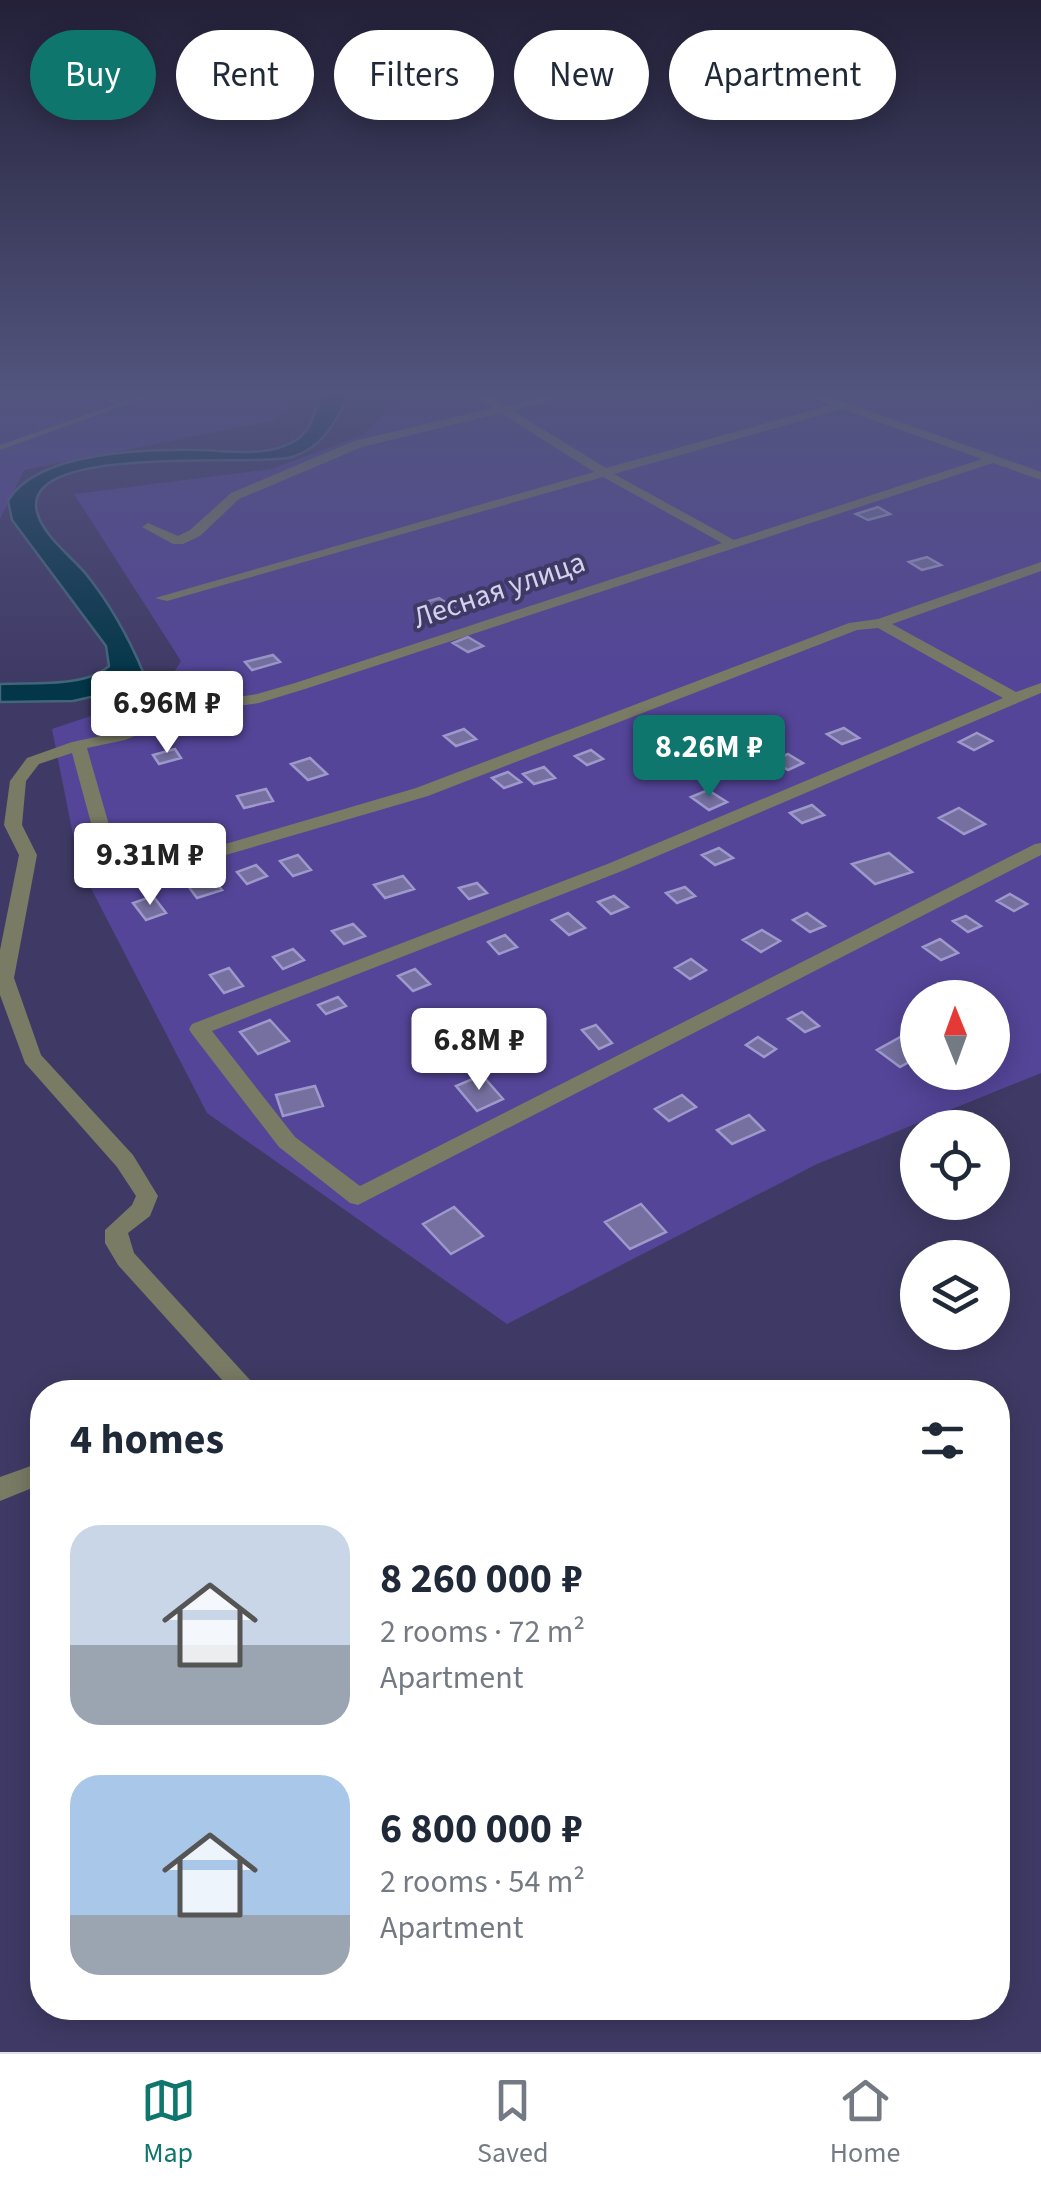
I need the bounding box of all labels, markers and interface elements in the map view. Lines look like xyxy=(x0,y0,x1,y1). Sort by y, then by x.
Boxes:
chip: Buy xyxy=(30,30,156,120)
chip: Rent xyxy=(176,30,314,120)
chip: Filters xyxy=(334,30,494,120)
chip: New xyxy=(514,30,649,120)
chip: Apartment xyxy=(669,30,896,120)
street label: Лесная улица xyxy=(407,540,591,640)
pin: 6.96M ₽ xyxy=(75,671,259,756)
text: 6.96M ₽ xyxy=(113,680,221,726)
pin: 8.26M ₽ xyxy=(617,715,801,800)
text: 8.26M ₽ xyxy=(655,724,763,770)
pin: 9.31M ₽ xyxy=(58,823,242,908)
text: 9.31M ₽ xyxy=(96,832,204,878)
north arrow xyxy=(900,980,1010,1090)
map controls xyxy=(900,980,1010,1350)
pin: 6.8M ₽ xyxy=(398,1008,560,1093)
text: 6.8M ₽ xyxy=(433,1017,525,1063)
button: locate xyxy=(900,1110,1010,1220)
button: layers xyxy=(900,1240,1010,1350)
text: 4 homes xyxy=(70,1410,224,1470)
icon: filters xyxy=(915,1413,970,1468)
text: 8 260 000 ₽ xyxy=(380,1549,583,1609)
icon: home xyxy=(150,1565,270,1685)
text: 2 rooms · 72 m² xyxy=(380,1609,585,1655)
text: Apartment xyxy=(380,1655,523,1701)
text: 6 800 000 ₽ xyxy=(380,1799,583,1859)
icon: home xyxy=(150,1815,270,1935)
text: 2 rooms · 54 m² xyxy=(380,1859,585,1905)
text: Apartment xyxy=(380,1905,523,1951)
tab: Map xyxy=(141,2073,196,2173)
tab: Saved xyxy=(477,2073,548,2173)
tab: Home xyxy=(830,2073,900,2173)

